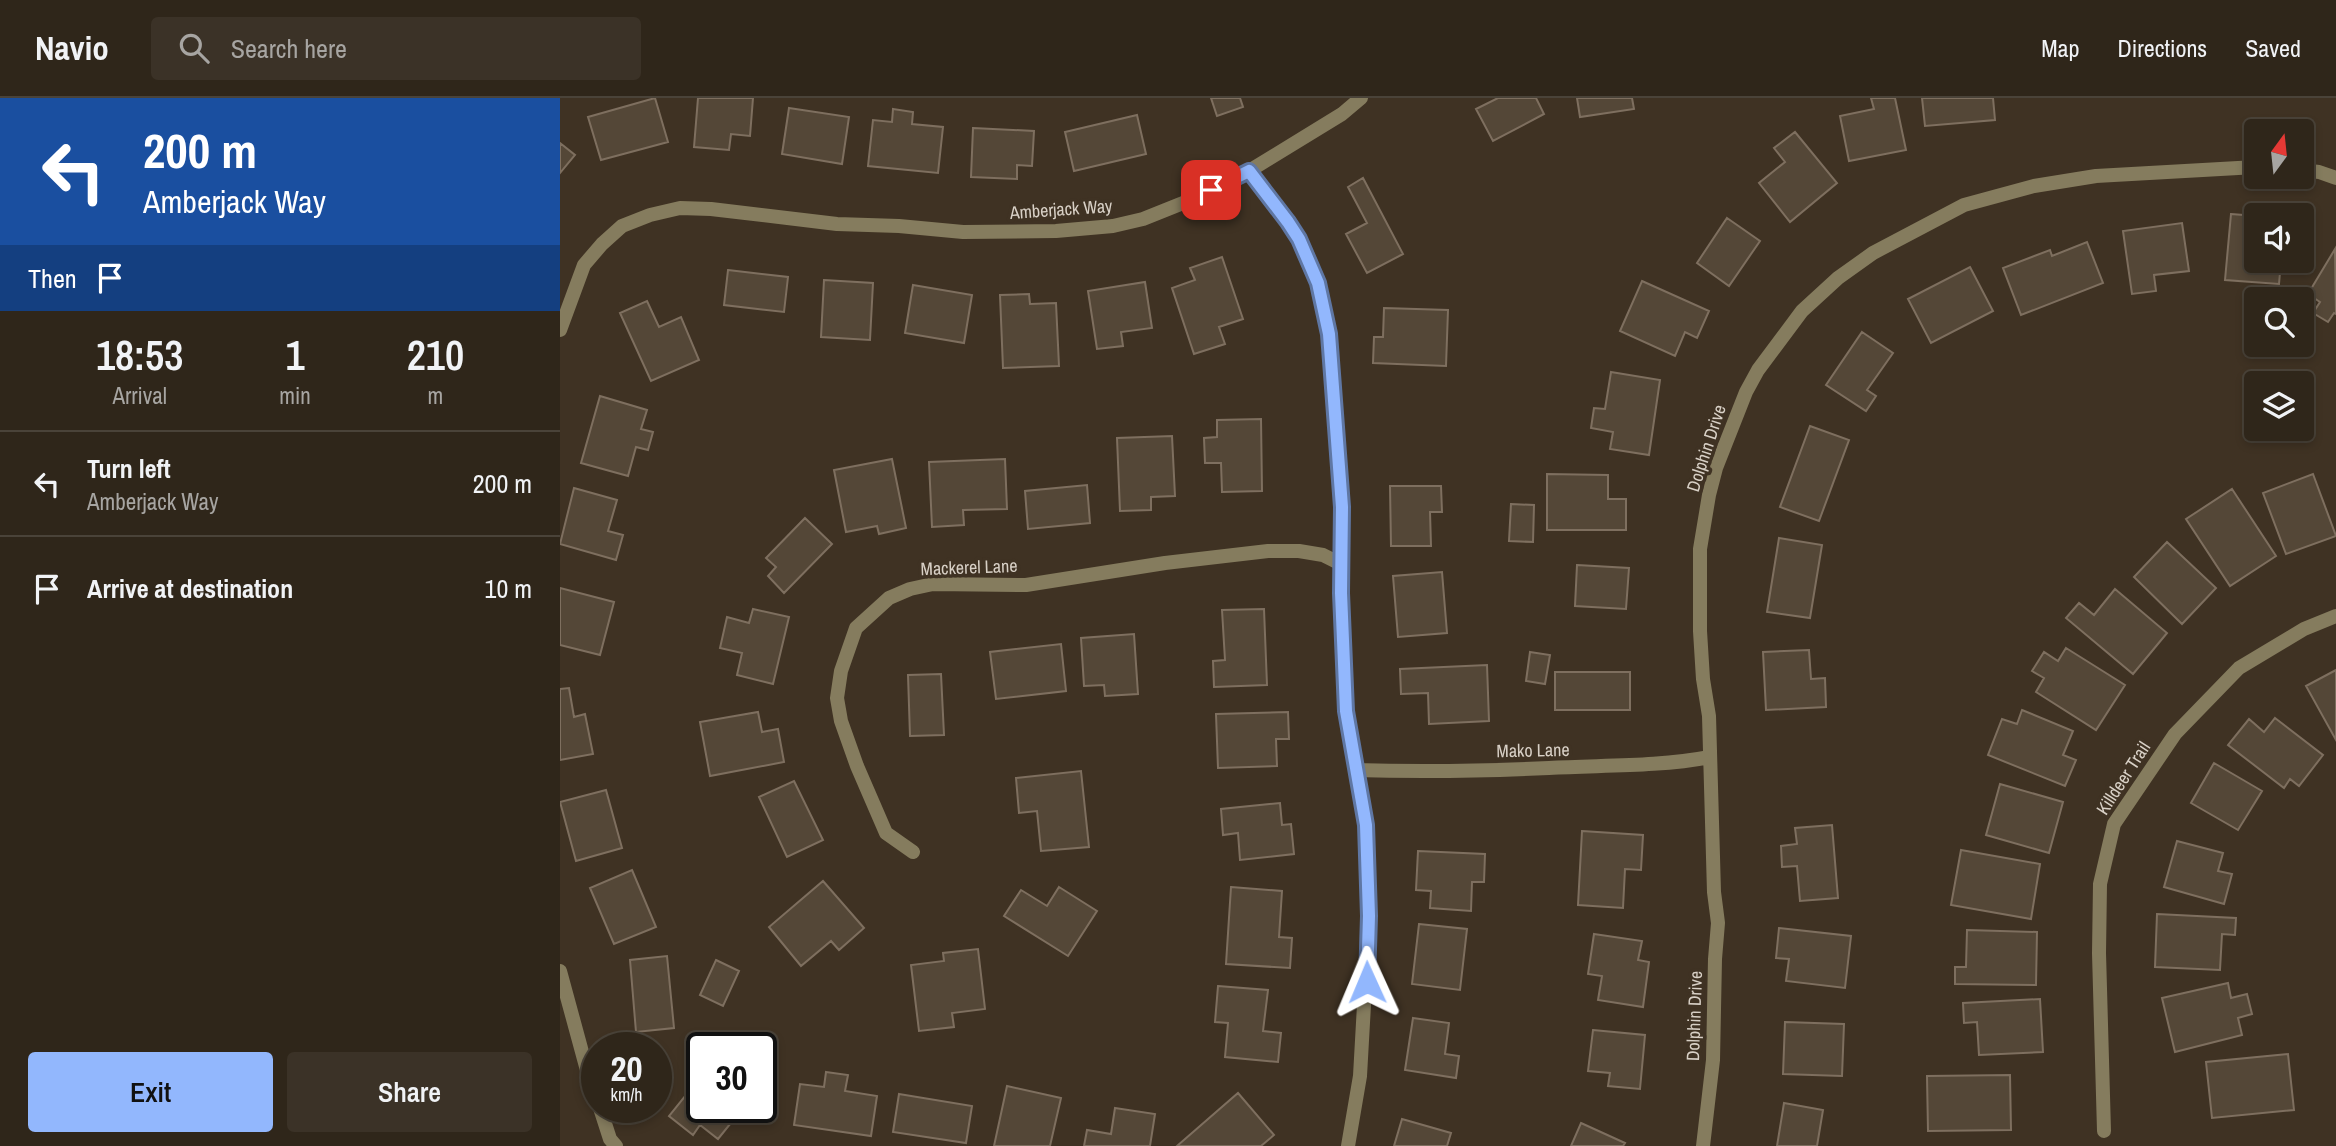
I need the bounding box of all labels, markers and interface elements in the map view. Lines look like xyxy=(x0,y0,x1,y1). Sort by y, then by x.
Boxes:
search box xyxy=(151,17,641,80)
text: Navio xyxy=(35,26,109,70)
icon: search xyxy=(175,29,213,67)
text: Search here xyxy=(231,31,347,66)
text: Map xyxy=(2041,32,2079,64)
text: Directions xyxy=(2117,32,2207,64)
text: Saved xyxy=(2245,32,2301,64)
text: 200 m xyxy=(143,117,257,183)
north arrow xyxy=(2244,119,2314,189)
map controls xyxy=(2244,119,2314,441)
icon: left xyxy=(28,126,119,217)
pin xyxy=(1181,160,1241,220)
icon: arrive xyxy=(1192,171,1230,209)
text: Amberjack Way xyxy=(143,180,326,223)
street label: Amberjack Way xyxy=(1008,193,1114,225)
button: sound xyxy=(2244,203,2314,273)
icon: arrive xyxy=(91,259,129,297)
text: Then xyxy=(28,261,77,296)
button: search xyxy=(2244,287,2314,357)
text: 18:53 xyxy=(96,327,183,383)
text: 1 xyxy=(285,327,305,383)
text: 210 xyxy=(407,327,464,383)
button: layers xyxy=(2244,371,2314,441)
text: Arrival xyxy=(112,380,167,411)
text: min xyxy=(279,380,311,411)
text: m xyxy=(428,380,443,411)
street label: Dolphin Drive xyxy=(1680,401,1732,495)
text: Turn left xyxy=(87,451,171,486)
icon: left xyxy=(28,465,66,503)
text: 200 m xyxy=(473,466,532,501)
text: Amberjack Way xyxy=(87,486,218,517)
street label: Mackerel Lane xyxy=(920,553,1018,581)
icon: arrive xyxy=(28,570,66,608)
text: Arrive at destination xyxy=(87,571,293,606)
text: 10 m xyxy=(485,571,532,606)
street label: Killdeer Trail xyxy=(2090,736,2156,820)
street label: Mako Lane xyxy=(1496,737,1570,763)
position arrow xyxy=(1330,945,1404,1019)
street label: Dolphin Drive xyxy=(1680,970,1708,1062)
speed limit sign: 30 xyxy=(686,1032,777,1123)
text: 20 xyxy=(611,1045,642,1092)
button: Exit xyxy=(28,1052,273,1132)
button: Share xyxy=(287,1052,532,1132)
text: km/h xyxy=(611,1082,643,1107)

